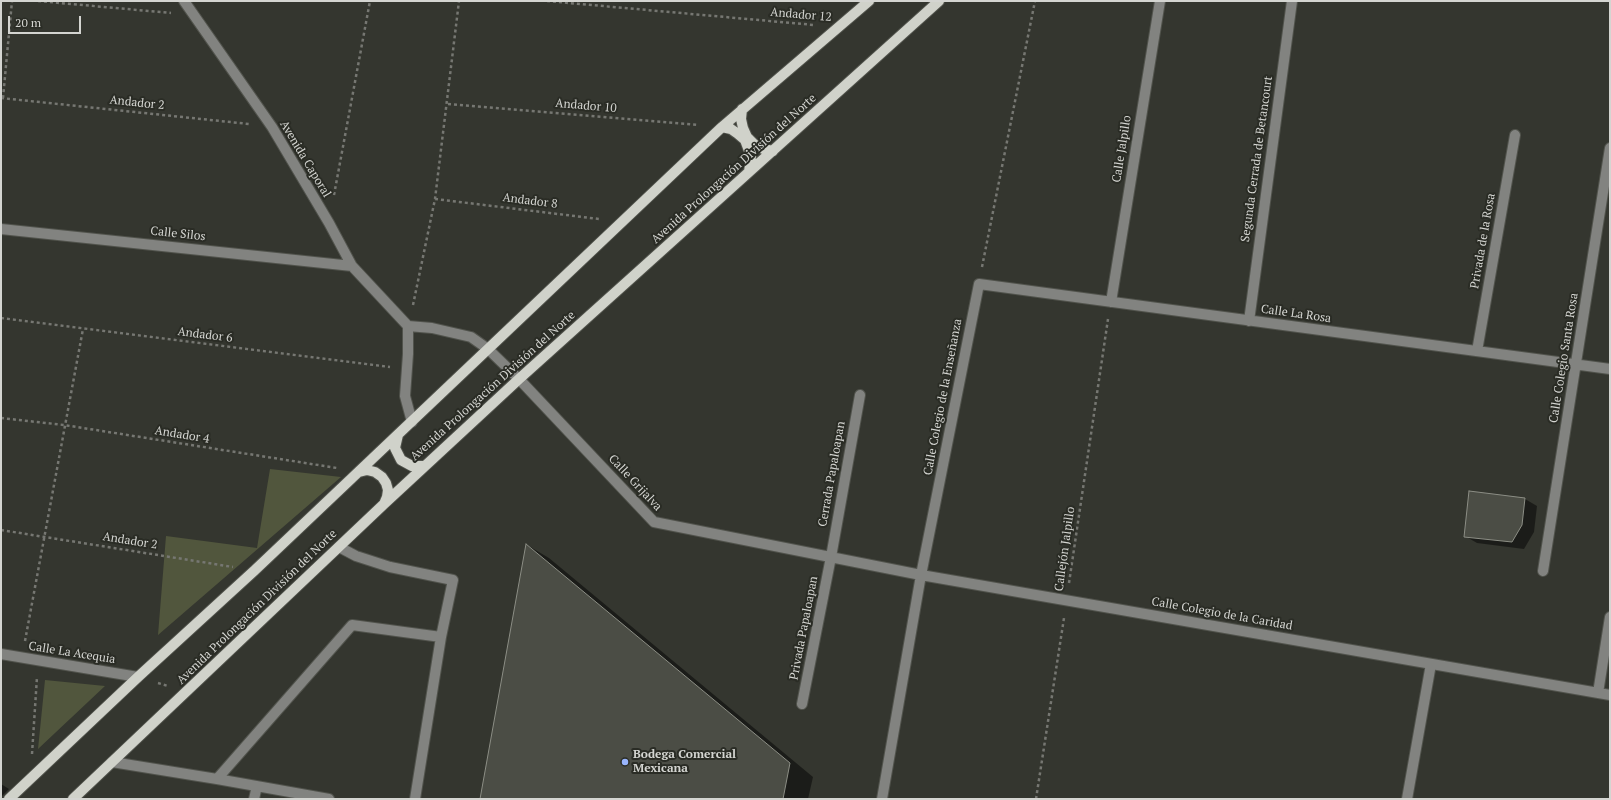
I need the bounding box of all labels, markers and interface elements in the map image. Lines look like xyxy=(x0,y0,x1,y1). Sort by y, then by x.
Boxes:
street label: Andador 12 xyxy=(770,5,832,25)
scale bar xyxy=(10,8,83,34)
text: 20 m xyxy=(15,15,41,30)
street label: Segunda Cerrada de Betancourt xyxy=(1238,75,1276,243)
street label: Avenida Prolongación División del Norte xyxy=(649,91,819,247)
street label: Andador 2 xyxy=(109,93,165,113)
street label: Andador 10 xyxy=(555,96,617,116)
street label: Calle Jalpillo xyxy=(1110,114,1134,184)
street label: Avenida Caporal xyxy=(276,118,334,200)
street label: Andador 8 xyxy=(502,190,558,212)
street label: Privada de la Rosa xyxy=(1468,192,1498,290)
street label: Calle Silos xyxy=(150,224,206,244)
street label: Calle Colegio Santa Rosa xyxy=(1547,292,1581,424)
street label: Calle La Rosa xyxy=(1260,302,1332,326)
street label: Avenida Prolongación División del Norte xyxy=(408,308,578,464)
street label: Calle Colegio de la Enseñanza xyxy=(921,318,965,476)
street label: Andador 6 xyxy=(177,324,233,346)
street label: Cerrada Papaloapan xyxy=(816,420,848,528)
street label: Andador 4 xyxy=(154,424,210,446)
street label: Calle Grijalva xyxy=(605,452,665,514)
street label: Callejón Jalpillo xyxy=(1052,506,1078,592)
street label: Avenida Prolongación División del Norte xyxy=(174,527,340,687)
street label: Andador 2 xyxy=(102,530,158,552)
street label: Privada Papaloapan xyxy=(787,575,821,681)
street label: Calle Colegio de la Caridad xyxy=(1150,595,1294,633)
street label: Calle La Acequia xyxy=(27,639,117,667)
place label: Bodega Comercial Mexicana xyxy=(633,748,736,776)
marker: Bodega Comercial Mexicana xyxy=(620,757,630,767)

